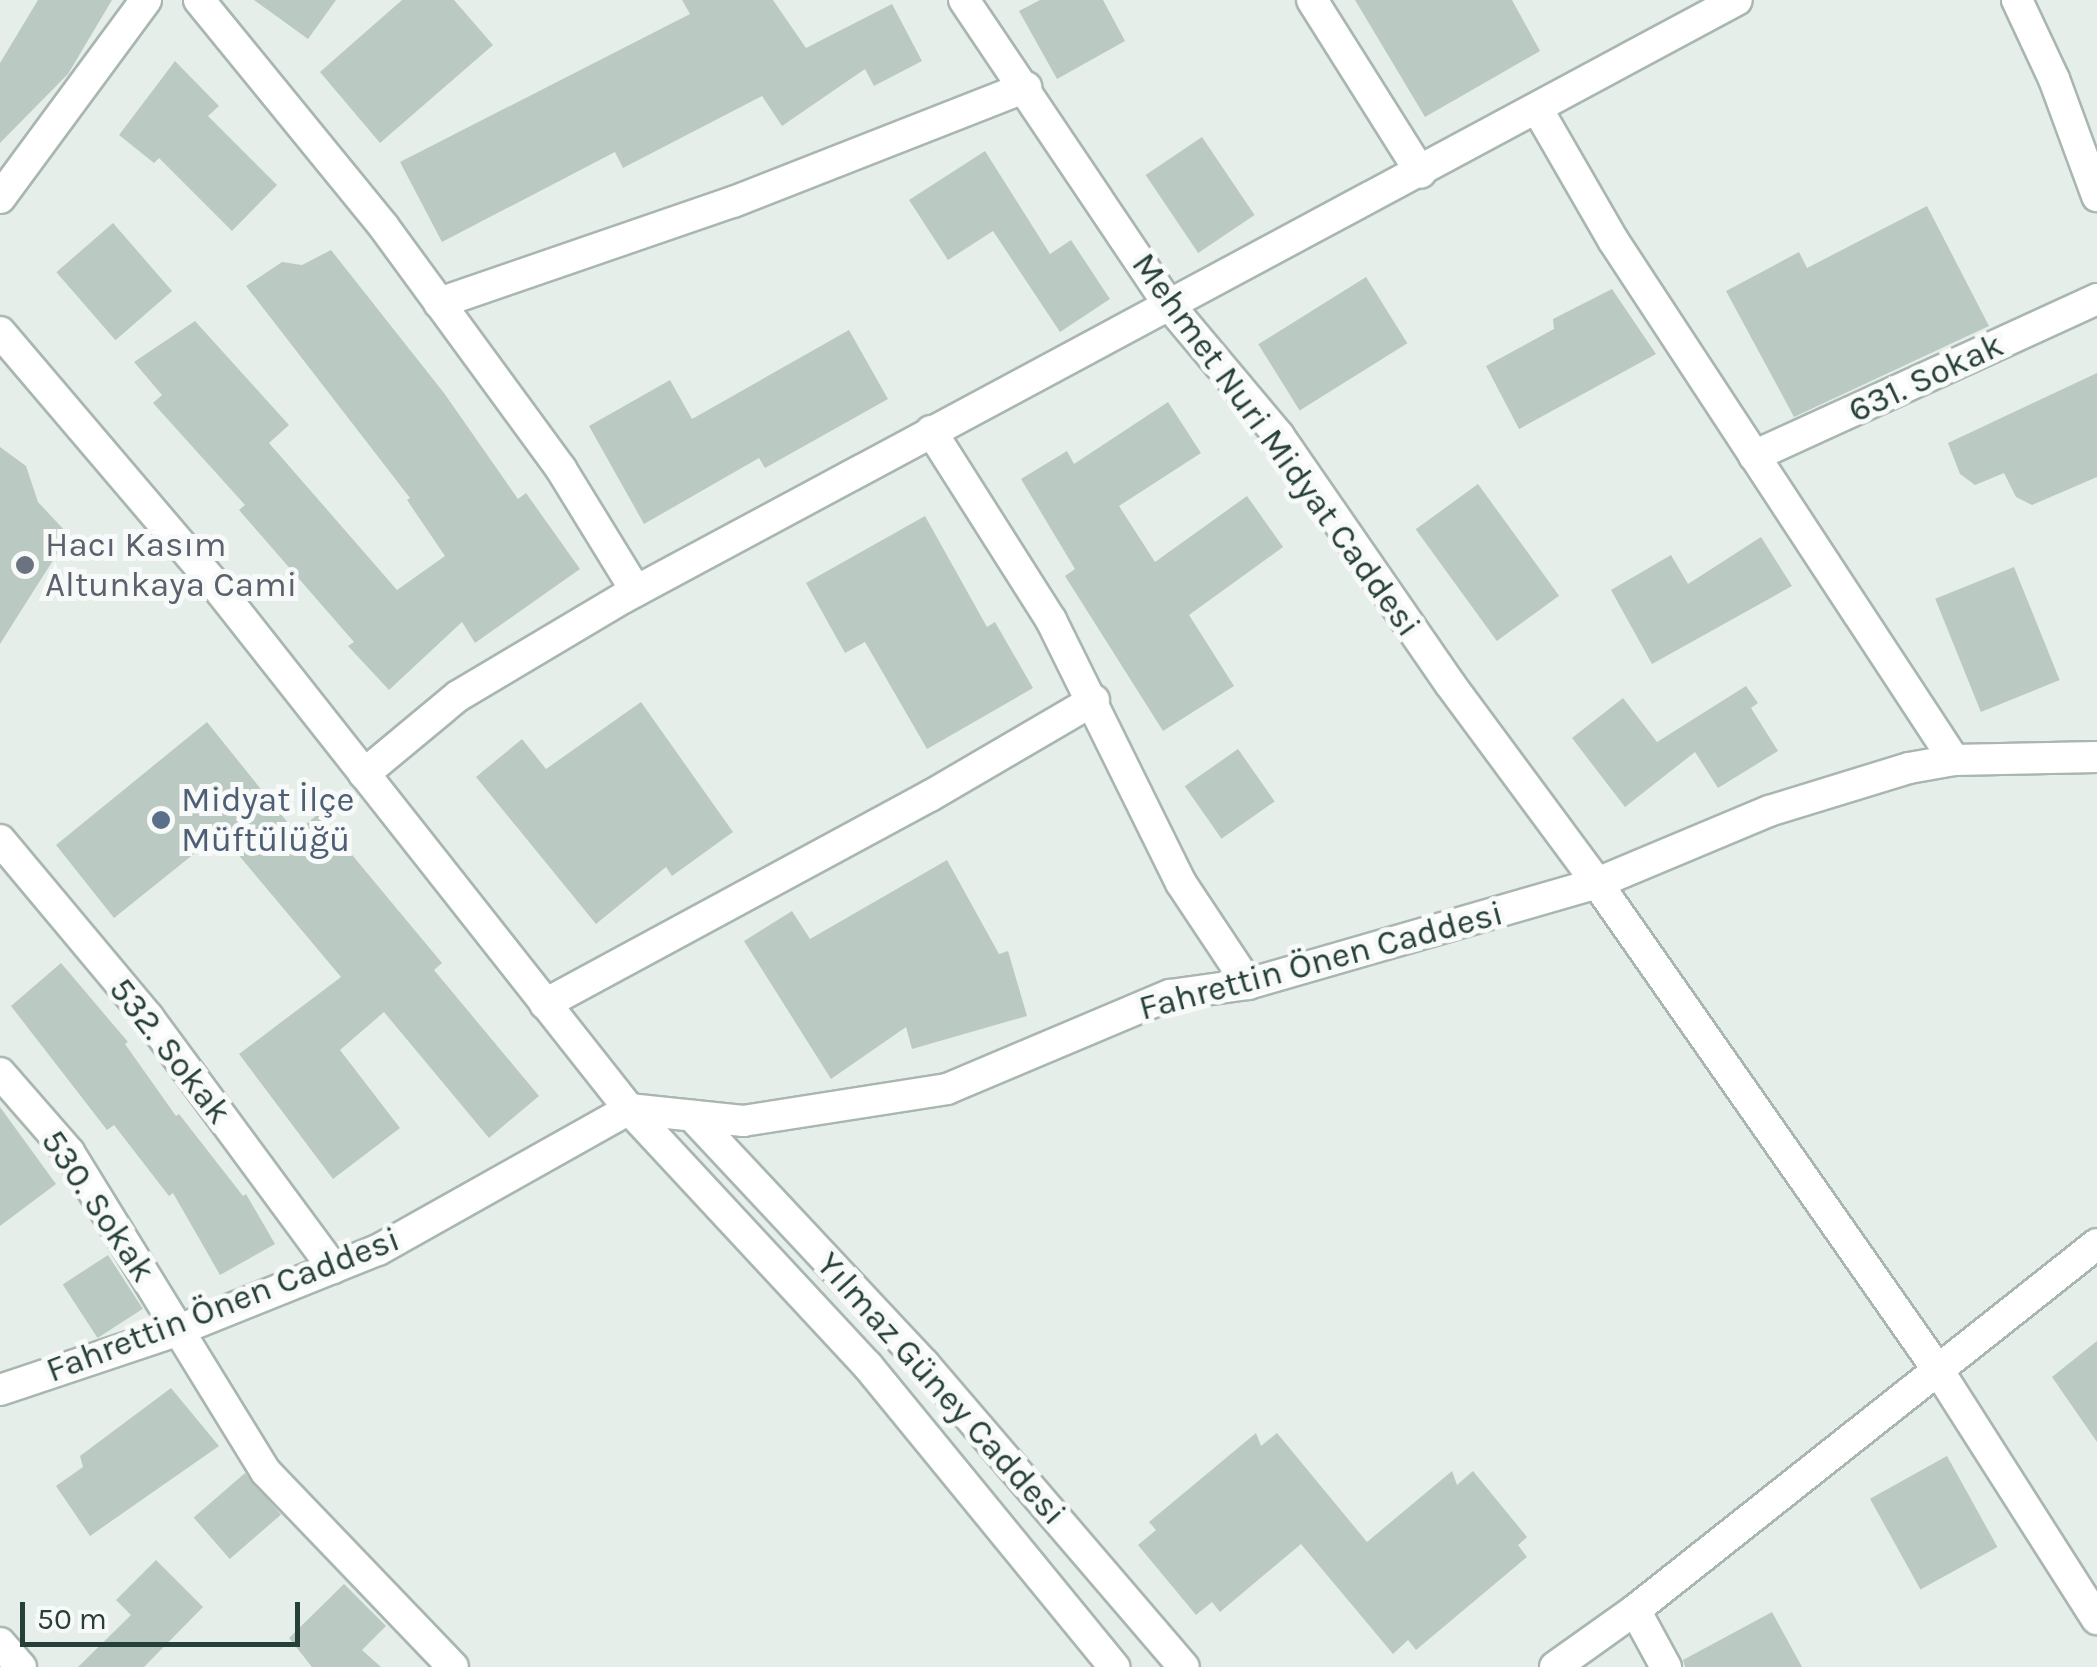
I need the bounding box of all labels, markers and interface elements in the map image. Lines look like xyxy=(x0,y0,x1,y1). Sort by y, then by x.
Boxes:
street label: Mehmet Nuri Midyat Caddesi xyxy=(1123,245,1429,645)
street label: 631. Sokak xyxy=(1842,324,2010,432)
place label: Hacı Kasım Altunkaya Cami xyxy=(45,524,297,606)
marker: Hacı Kasım Altunkaya Cami xyxy=(14,554,36,576)
place label: Midyat İlçe Müftülüğü xyxy=(181,779,354,861)
marker: Midyat İlçe Müftülüğü xyxy=(150,809,172,831)
street label: Fahrettin Önen Caddesi xyxy=(1135,892,1507,1030)
street label: 532. Sokak xyxy=(100,969,240,1133)
street label: 530. Sokak xyxy=(32,1122,164,1290)
street label: Fahrettin Önen Caddesi xyxy=(41,1218,405,1392)
street label: Yılmaz Güney Caddesi xyxy=(807,1244,1075,1534)
scale bar xyxy=(25,1582,305,1644)
text: 50 m xyxy=(37,1601,107,1637)

